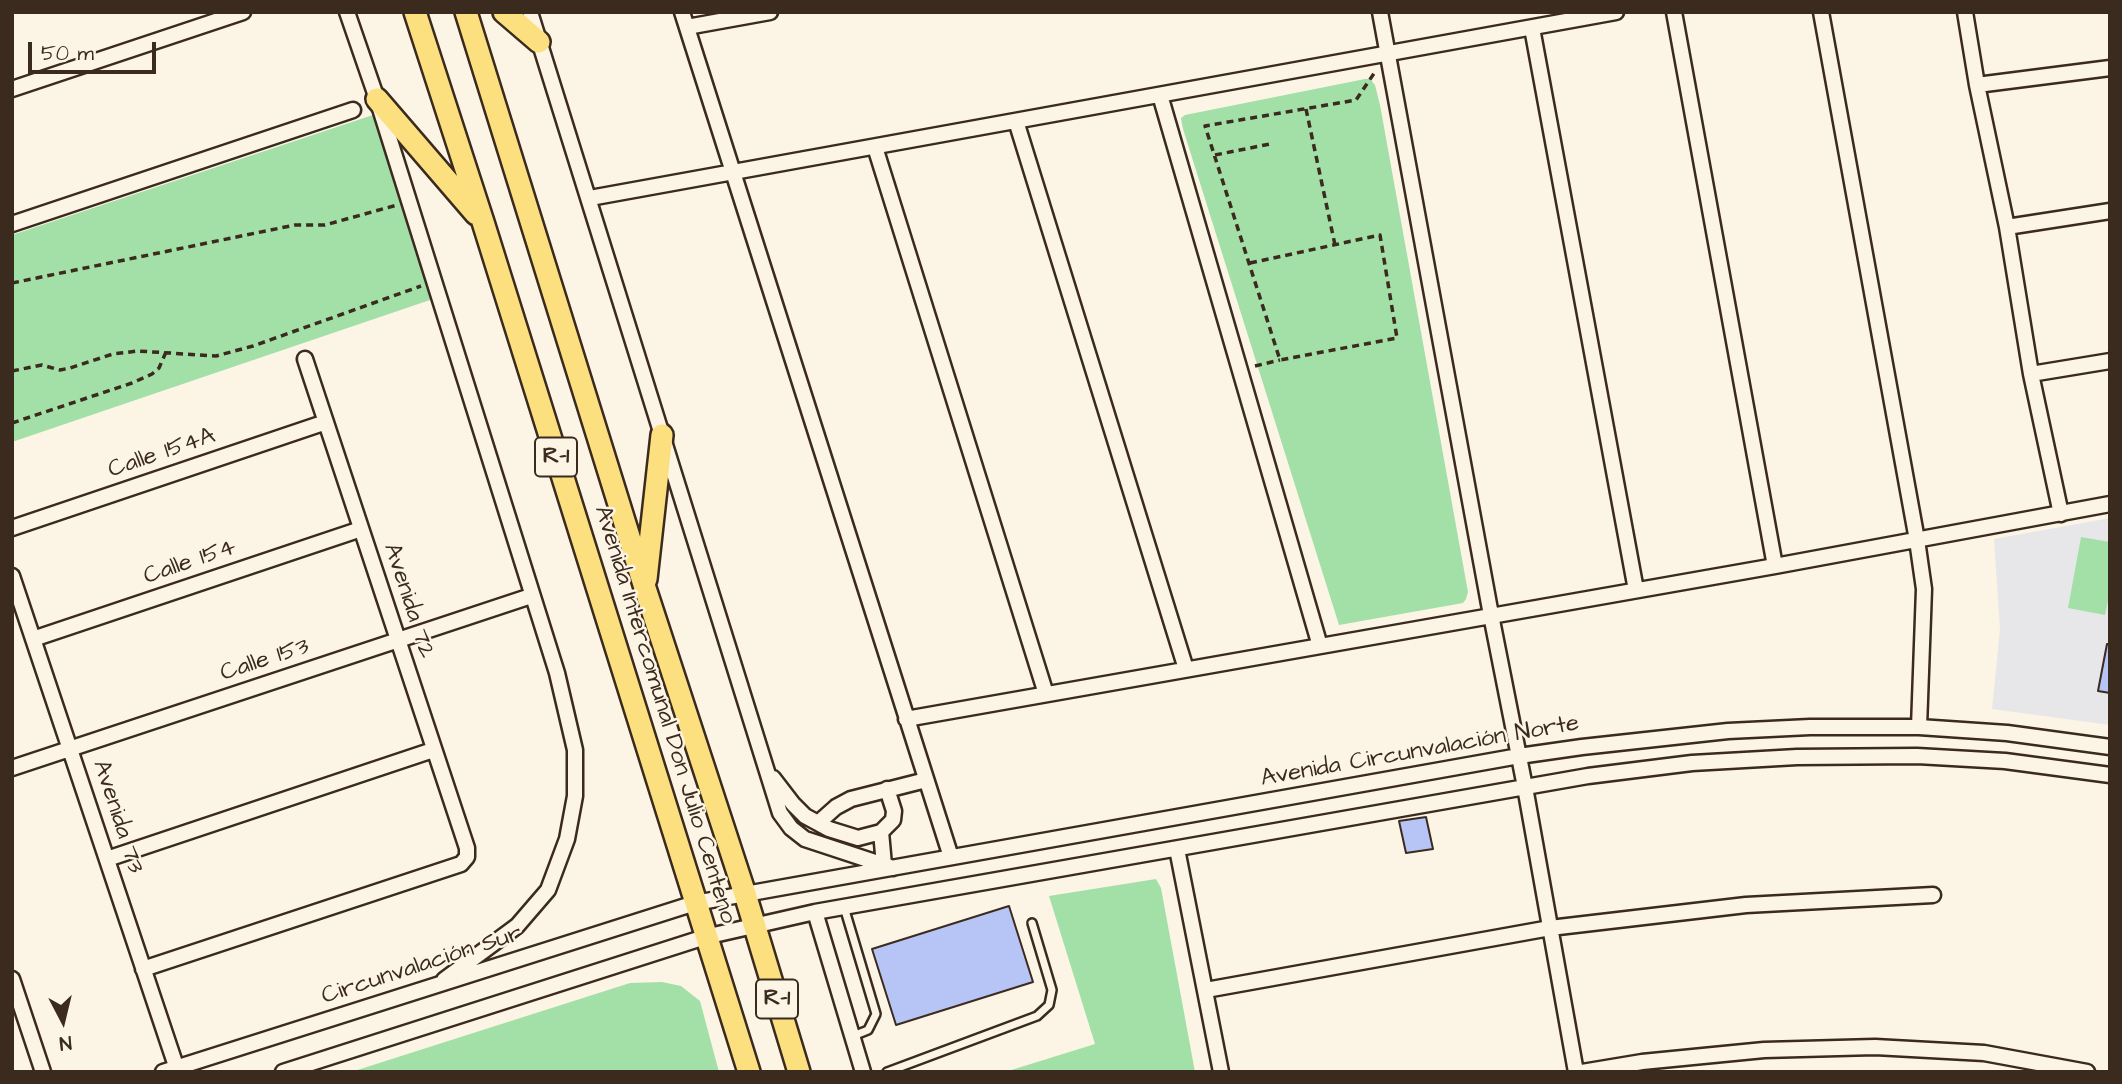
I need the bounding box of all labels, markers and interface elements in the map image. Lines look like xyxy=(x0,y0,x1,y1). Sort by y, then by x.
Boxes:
scale bar xyxy=(32,28,159,72)
text: 50 m xyxy=(41,39,94,68)
street label: Calle 154A xyxy=(105,422,219,486)
road number: R-1 xyxy=(535,438,577,477)
street label: Avenida Intercomunal Don Julio Centeno xyxy=(587,503,741,927)
street label: Calle 154 xyxy=(140,534,240,592)
street label: Avenida 72 xyxy=(376,540,440,662)
street label: Calle 153 xyxy=(217,633,313,689)
street label: Avenida Circunvalación Norte xyxy=(1259,710,1581,794)
street label: Avenida 73 xyxy=(85,757,149,877)
street label: Circunvalación Sur xyxy=(318,920,526,1012)
road number: R-1 xyxy=(756,980,798,1018)
north arrow xyxy=(28,986,98,1056)
text: N xyxy=(58,1028,73,1056)

